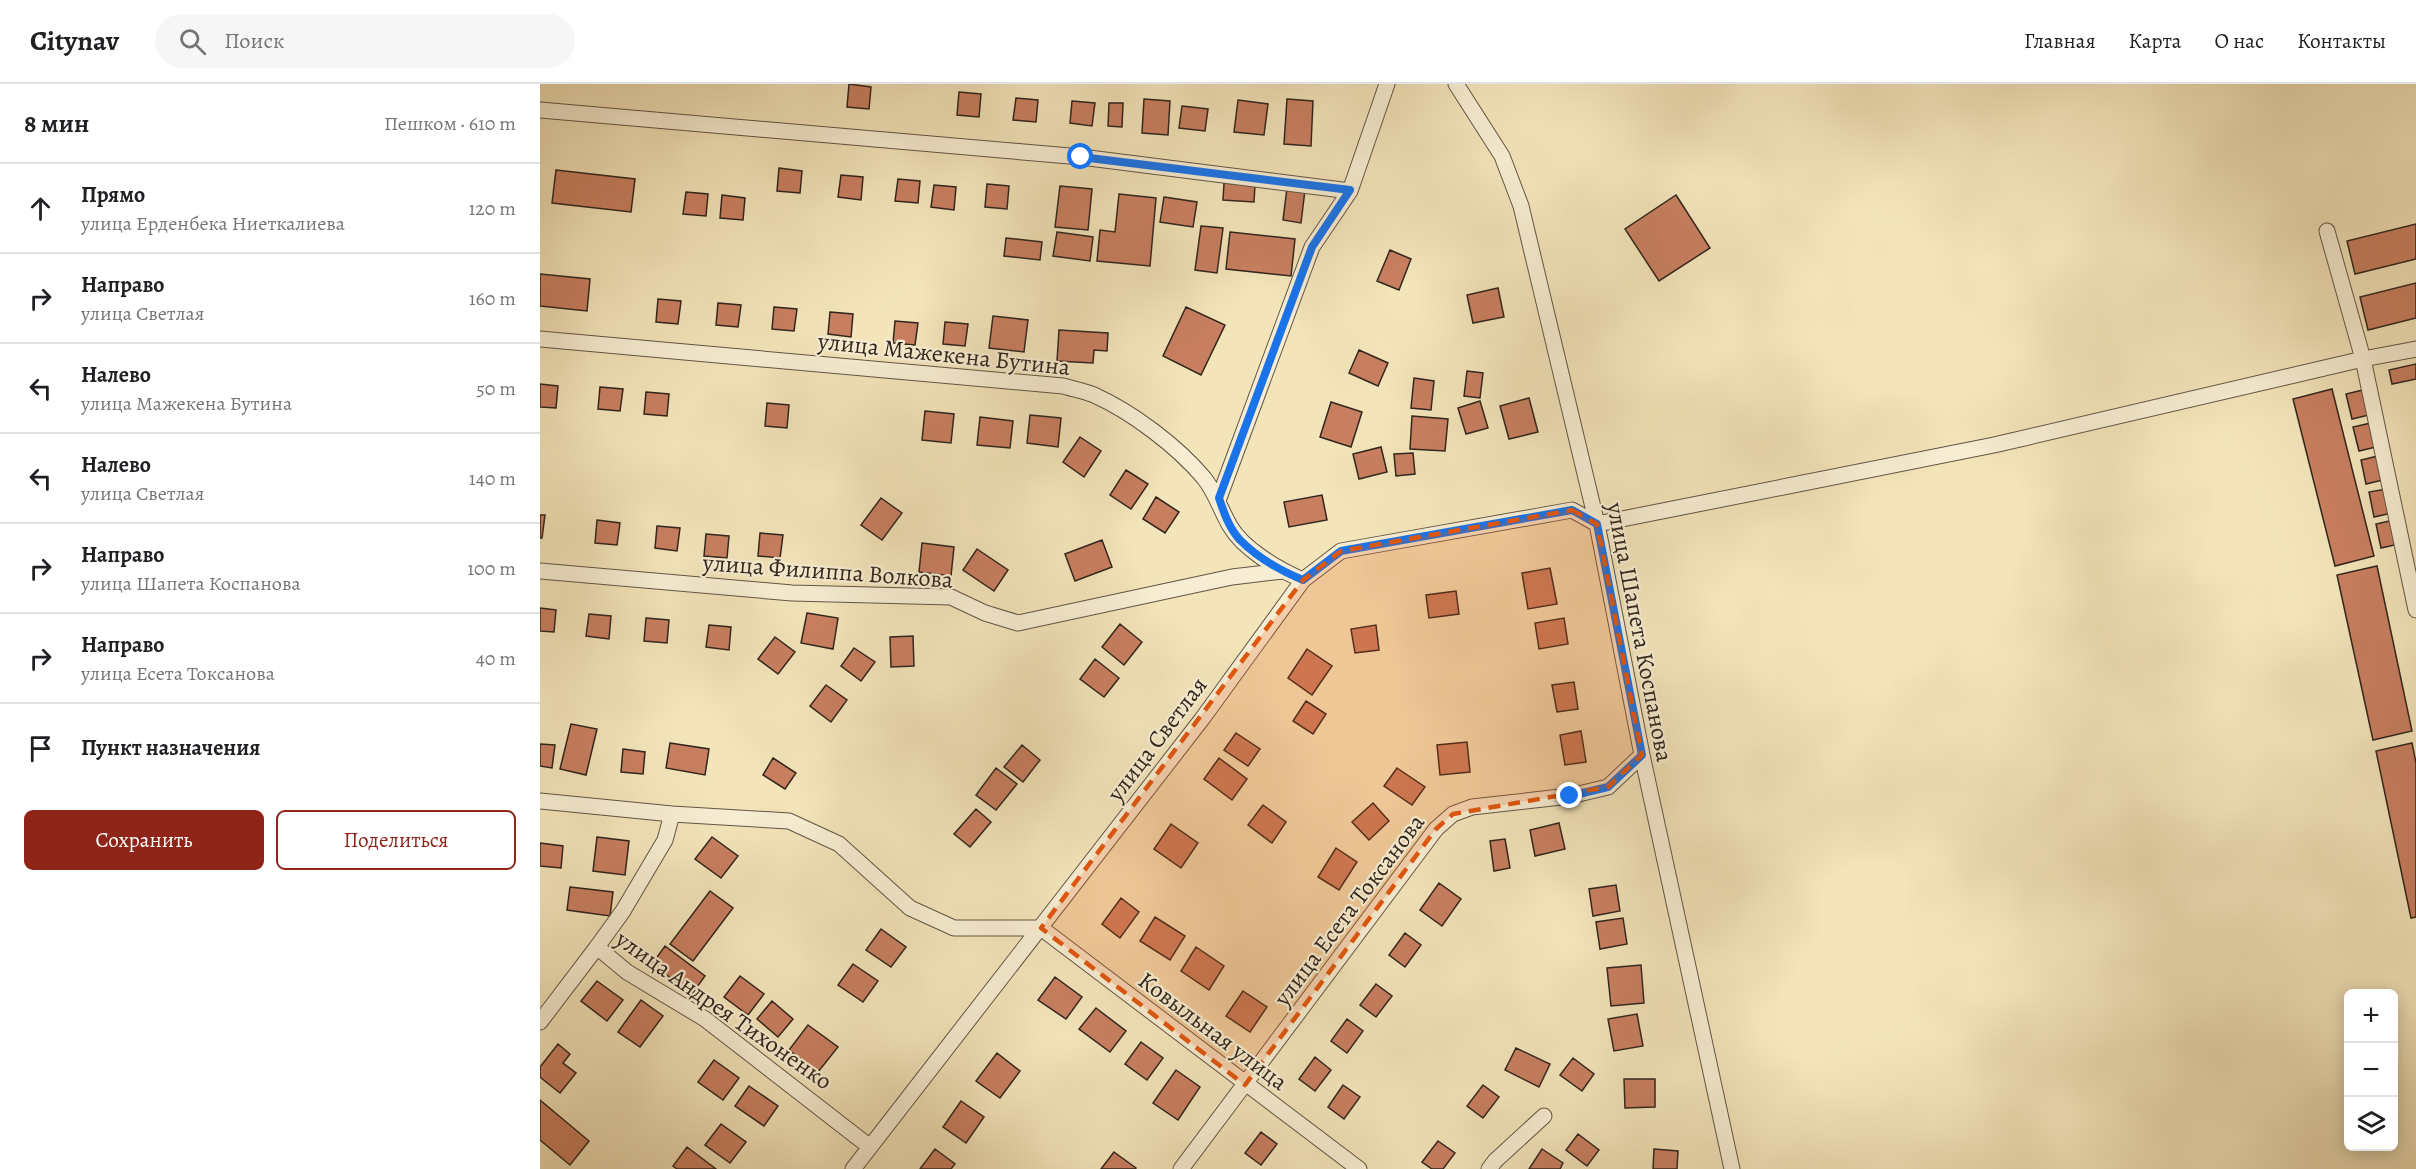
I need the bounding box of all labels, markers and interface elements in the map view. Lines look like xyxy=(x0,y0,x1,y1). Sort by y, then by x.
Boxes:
search box xyxy=(155,14,575,68)
text: Citynav xyxy=(30,22,119,60)
icon: search xyxy=(176,25,209,58)
text: Поиск xyxy=(224,26,284,56)
text: Главная xyxy=(2024,27,2096,55)
text: Карта xyxy=(2129,27,2181,55)
text: О нас xyxy=(2214,27,2264,55)
text: Контакты xyxy=(2297,27,2386,55)
text: 8 мин xyxy=(24,106,89,141)
text: Пешком · 610 m xyxy=(384,110,516,137)
route start xyxy=(1067,143,1093,169)
text: Прямо xyxy=(81,180,145,210)
icon: ahead xyxy=(24,192,57,225)
text: 120 m xyxy=(468,195,516,222)
text: улица Ерденбека Ниеткалиева xyxy=(81,210,345,237)
text: Направо xyxy=(81,270,164,300)
icon: right xyxy=(24,282,57,315)
text: 160 m xyxy=(469,285,516,312)
text: улица Светлая xyxy=(81,300,204,327)
street label: улица Мажекена Бутина xyxy=(815,325,1072,383)
text: Налево xyxy=(81,360,151,390)
icon: left xyxy=(24,372,57,405)
text: 50 m xyxy=(476,375,516,402)
text: улица Мажекена Бутина xyxy=(81,390,292,417)
text: Налево xyxy=(81,450,151,480)
icon: left xyxy=(24,462,57,495)
text: 140 m xyxy=(469,465,516,492)
text: улица Светлая xyxy=(81,480,204,507)
street label: улица Шапета Коспанова xyxy=(1599,499,1681,764)
text: Направо xyxy=(81,540,164,570)
street label: улица Филиппа Волкова xyxy=(701,546,954,596)
icon: right xyxy=(24,552,57,585)
text: 100 m xyxy=(467,555,516,582)
text: улица Шапета Коспанова xyxy=(81,570,301,597)
text: Направо xyxy=(81,630,164,660)
icon: right xyxy=(24,642,57,675)
text: 40 m xyxy=(476,645,516,672)
text: улица Есета Токсанова xyxy=(81,660,275,687)
street label: улица Светлая xyxy=(1099,670,1214,809)
icon: arrive xyxy=(24,732,57,765)
text: Пункт назначения xyxy=(81,733,260,763)
route end xyxy=(1556,782,1582,808)
street label: улица Есета Токсанова xyxy=(1266,807,1432,1013)
button: Сохранить xyxy=(24,810,264,870)
button: Поделиться xyxy=(276,810,516,870)
street label: улица Андрея Тихоненко xyxy=(608,922,839,1097)
street label: Ковыльная улица xyxy=(1132,964,1294,1098)
map controls xyxy=(2344,989,2398,1151)
button: + xyxy=(2344,989,2398,1043)
button: − xyxy=(2344,1043,2398,1097)
button: layers xyxy=(2344,1097,2398,1151)

